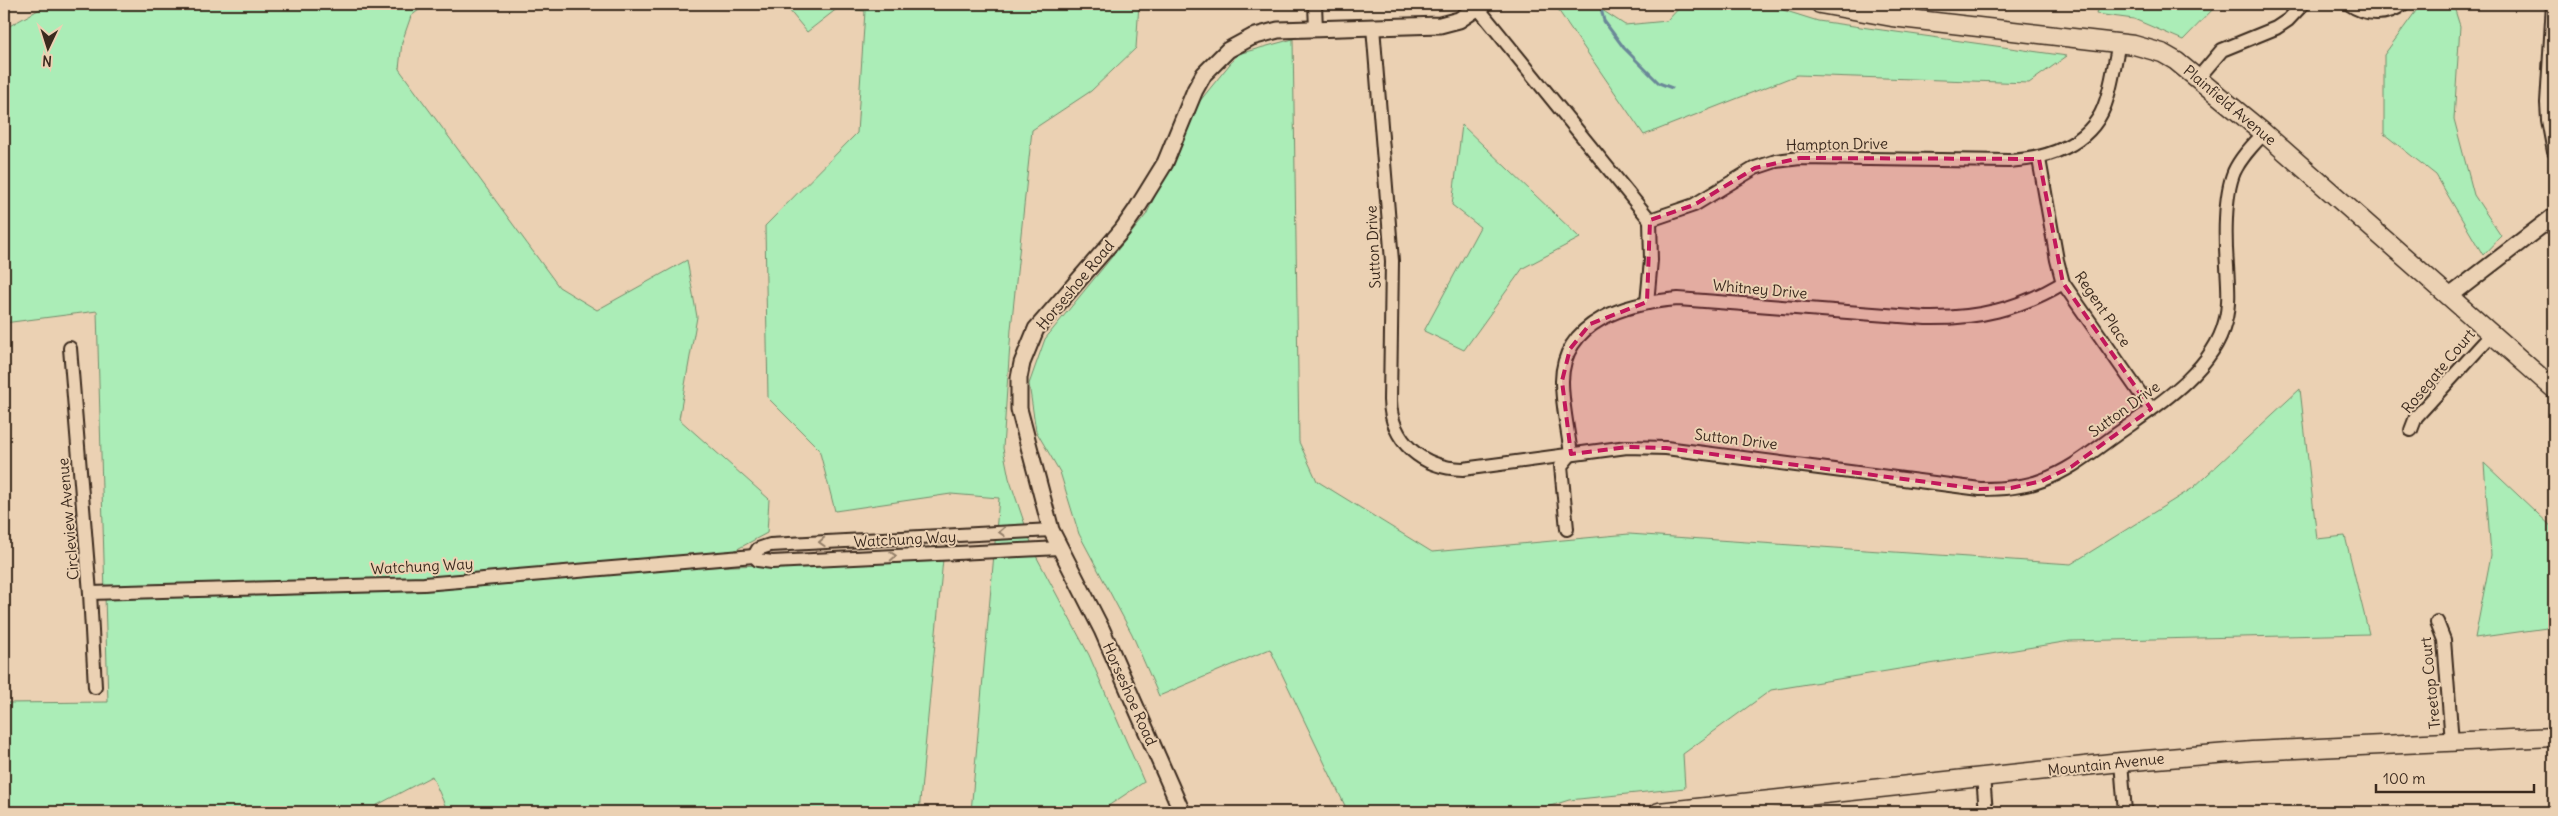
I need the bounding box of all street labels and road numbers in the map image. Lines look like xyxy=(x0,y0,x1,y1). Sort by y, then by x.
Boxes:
street label: Plainfield Avenue xyxy=(2180,61,2280,149)
street label: Hampton Drive xyxy=(1786,134,1888,154)
street label: Sutton Drive xyxy=(1361,205,1385,289)
street label: Horseshoe Road xyxy=(1032,236,1118,334)
street label: Regent Place xyxy=(2071,268,2135,350)
street label: Whitney Drive xyxy=(1712,275,1808,303)
street label: Rosegate Court xyxy=(2397,325,2479,417)
street label: Sutton Drive xyxy=(2085,377,2163,441)
street label: Sutton Drive xyxy=(1693,424,1779,454)
street label: Circleview Avenue xyxy=(53,457,83,581)
street label: Watchung Way xyxy=(853,527,957,551)
street label: Watchung Way xyxy=(370,554,474,578)
street label: Treetop Court xyxy=(2416,636,2444,730)
street label: Horseshoe Road xyxy=(1099,639,1161,749)
street label: Mountain Avenue xyxy=(2047,748,2165,780)

